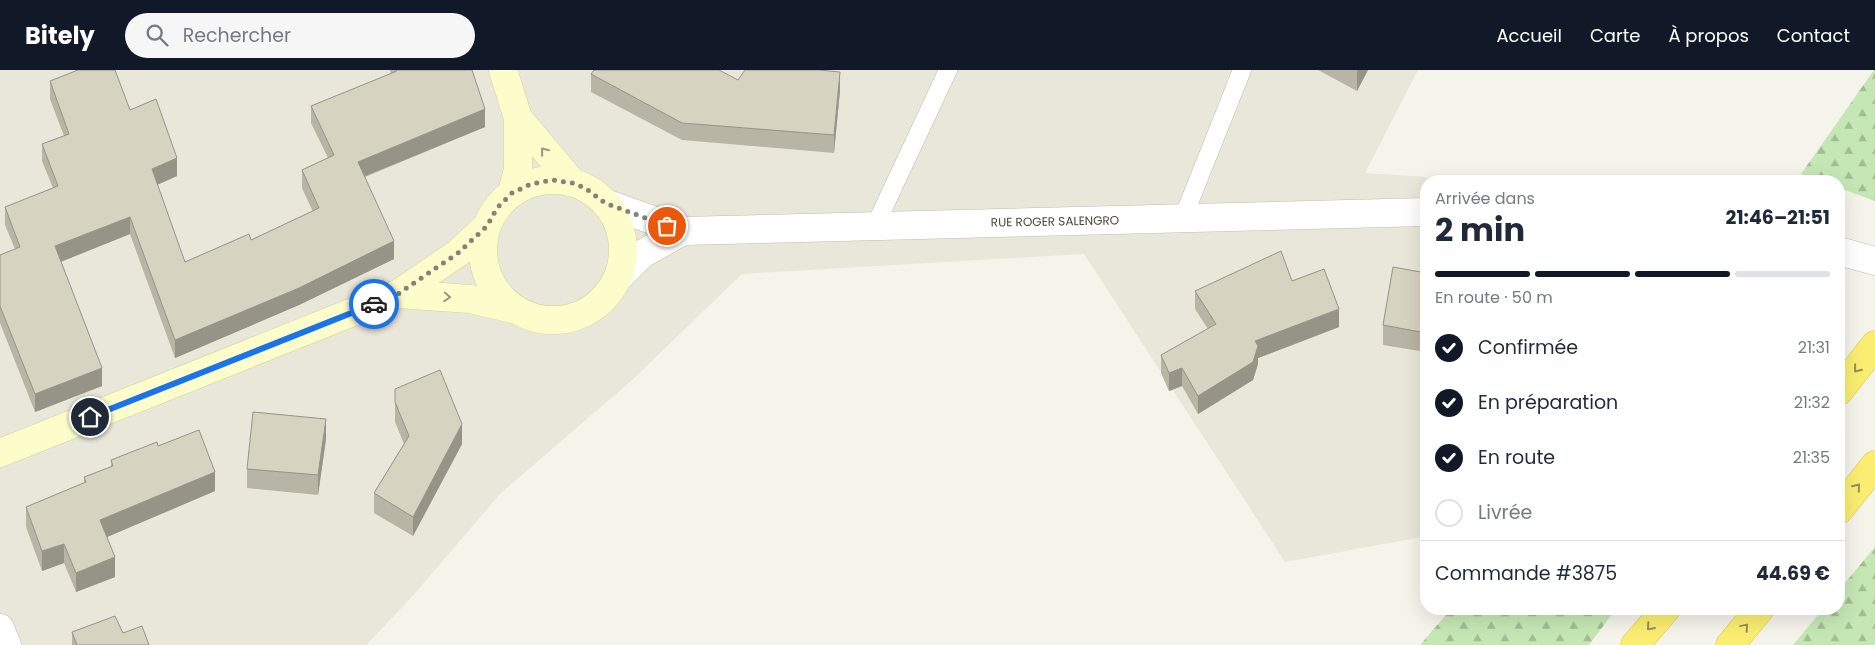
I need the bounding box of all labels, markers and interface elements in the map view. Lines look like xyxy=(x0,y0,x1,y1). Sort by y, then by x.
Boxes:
search box xyxy=(125,13,475,58)
text: Bitely xyxy=(25,19,95,52)
icon: search xyxy=(143,21,171,49)
text: Rechercher xyxy=(183,22,291,49)
text: Accueil xyxy=(1496,23,1562,48)
text: Carte xyxy=(1590,23,1640,48)
text: À propos xyxy=(1668,23,1749,48)
text: Contact xyxy=(1777,23,1850,48)
one-way arrow xyxy=(542,148,550,157)
text: Arrivée dans xyxy=(1435,187,1535,210)
text: 21:46–21:51 xyxy=(1726,204,1830,231)
pin xyxy=(646,205,688,247)
text: 2 min xyxy=(1435,207,1525,252)
street label: RUE ROGER SALENGRO xyxy=(991,211,1119,231)
icon: bag xyxy=(653,212,681,240)
courier xyxy=(349,279,399,329)
text: En route · 50 m xyxy=(1435,286,1553,309)
icon: car xyxy=(360,290,388,318)
one-way arrow xyxy=(443,292,451,303)
icon: check xyxy=(1435,334,1463,362)
text: Confirmée xyxy=(1478,334,1578,361)
text: 21:31 xyxy=(1798,336,1830,359)
one-way arrow xyxy=(1853,363,1862,372)
icon: check xyxy=(1435,389,1463,417)
text: En préparation xyxy=(1478,389,1618,416)
text: 21:32 xyxy=(1794,391,1830,414)
pin xyxy=(69,396,111,438)
icon: home xyxy=(76,403,104,431)
icon: check xyxy=(1435,444,1463,472)
text: En route xyxy=(1478,444,1555,471)
text: 21:35 xyxy=(1793,446,1830,469)
one-way arrow xyxy=(1851,484,1860,493)
text: Livrée xyxy=(1478,499,1532,526)
text: Commande #3875 xyxy=(1435,560,1617,587)
text: 44.69 € xyxy=(1756,560,1830,587)
one-way arrow xyxy=(1648,621,1656,630)
one-way arrow xyxy=(1739,624,1747,633)

